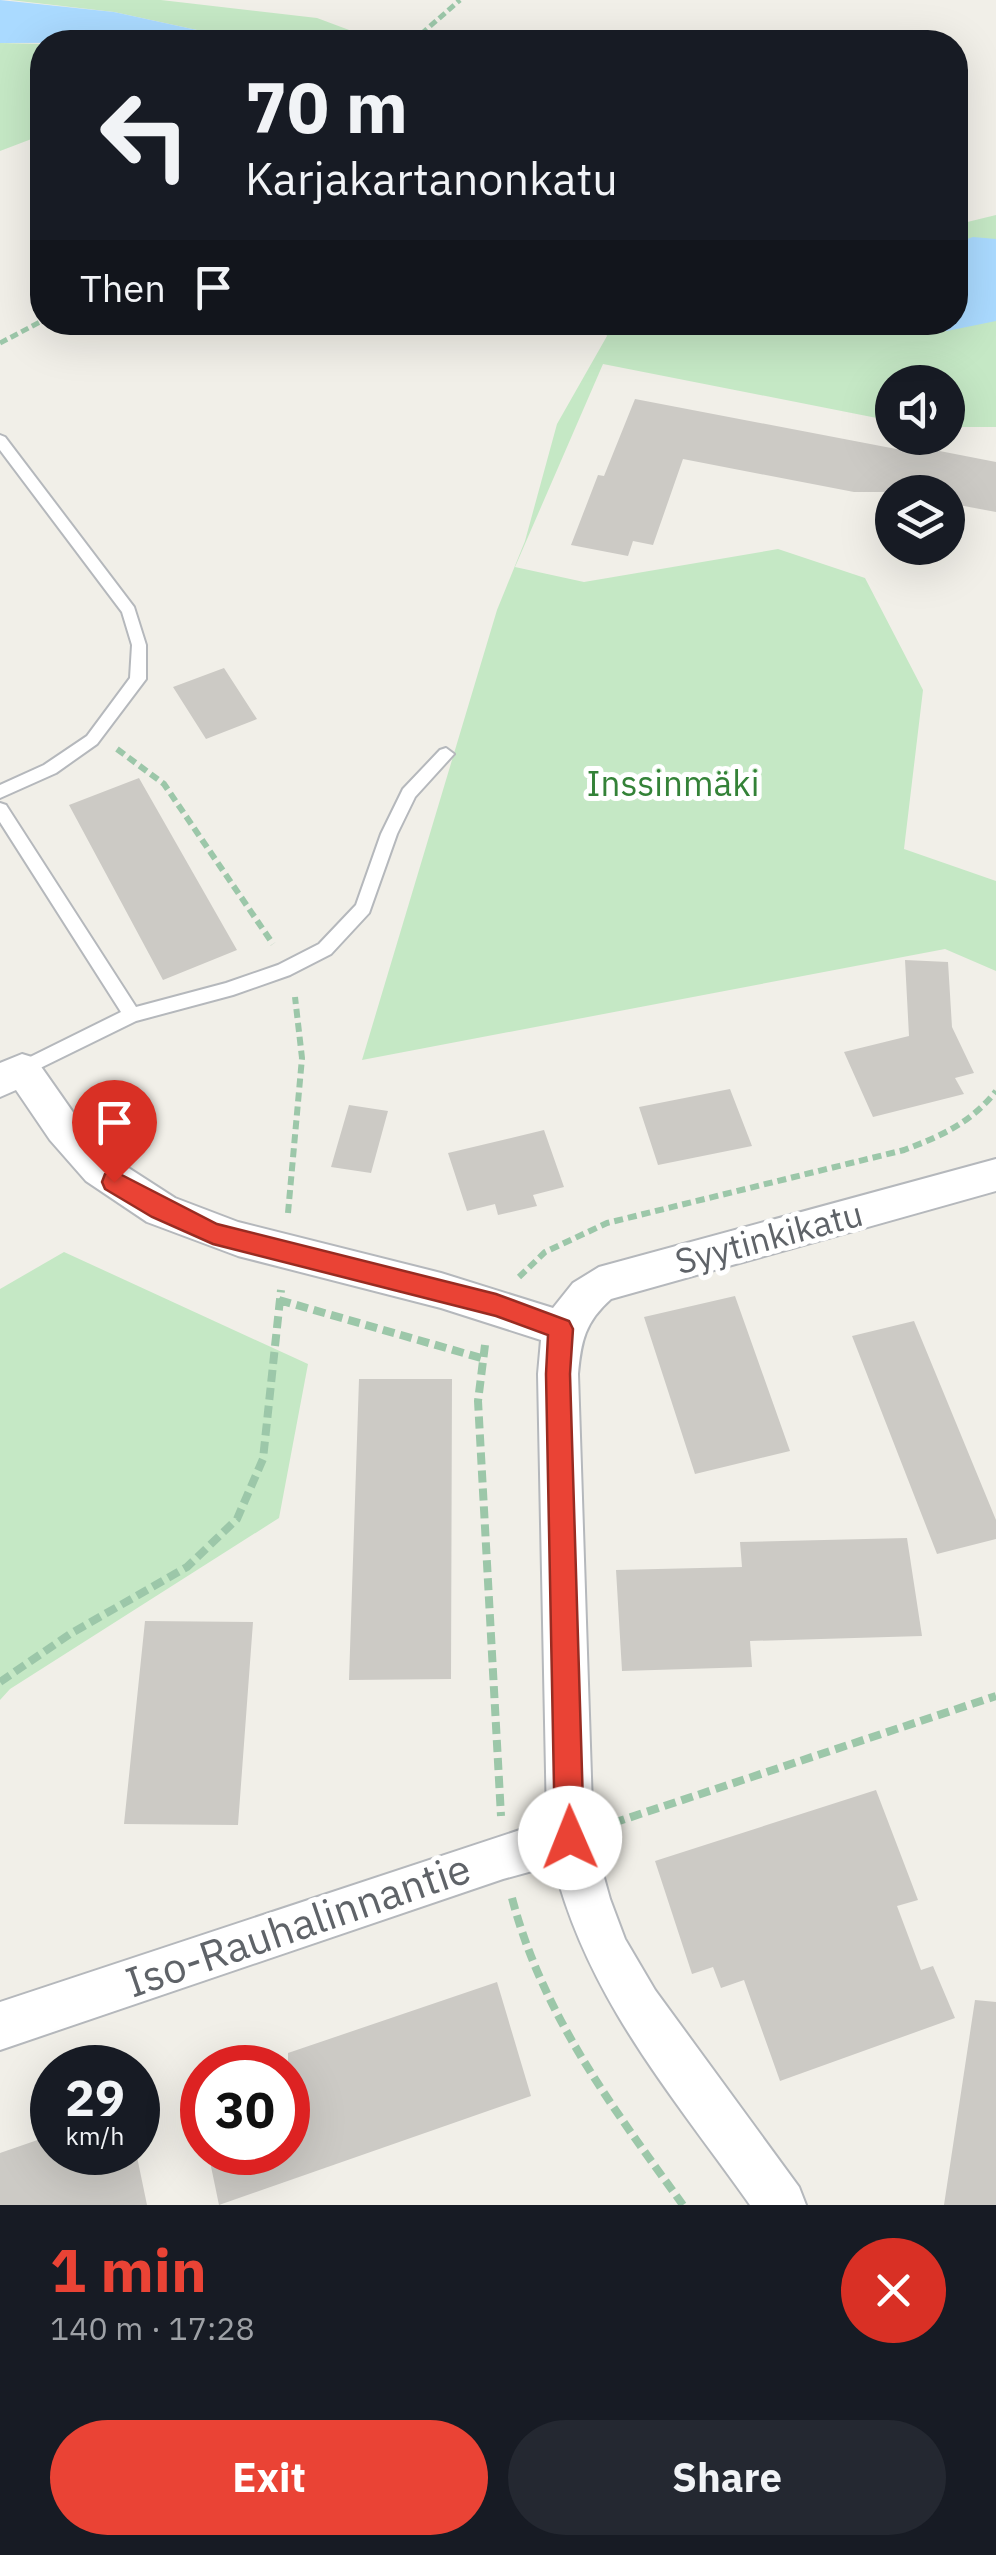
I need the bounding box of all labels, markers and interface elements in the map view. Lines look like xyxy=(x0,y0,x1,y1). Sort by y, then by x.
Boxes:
text: 70 m xyxy=(245,61,408,152)
icon: left xyxy=(80,70,210,200)
text: Karjakartanonkatu xyxy=(245,149,618,207)
icon: arrive xyxy=(186,260,241,315)
text: Then xyxy=(80,263,166,312)
map controls xyxy=(875,365,965,565)
button: sound xyxy=(875,365,965,455)
button: layers xyxy=(875,475,965,565)
park label: Inssinmäki xyxy=(587,760,759,806)
pin xyxy=(72,1080,157,1183)
icon: arrive xyxy=(87,1095,142,1150)
street label: Syytinkikatu xyxy=(670,1190,868,1284)
position arrow xyxy=(518,1786,622,1890)
street label: Iso-Rauhalinnantie xyxy=(118,1840,478,2009)
speed limit sign: 30 xyxy=(180,2045,310,2175)
text: 29 xyxy=(65,2065,125,2130)
text: km/h xyxy=(66,2119,124,2152)
text: 1 min xyxy=(50,2230,207,2309)
button: close xyxy=(841,2238,946,2343)
text: 140 m · 17:28 xyxy=(50,2307,255,2349)
button: Exit xyxy=(50,2420,488,2535)
button: Share xyxy=(508,2420,946,2535)

